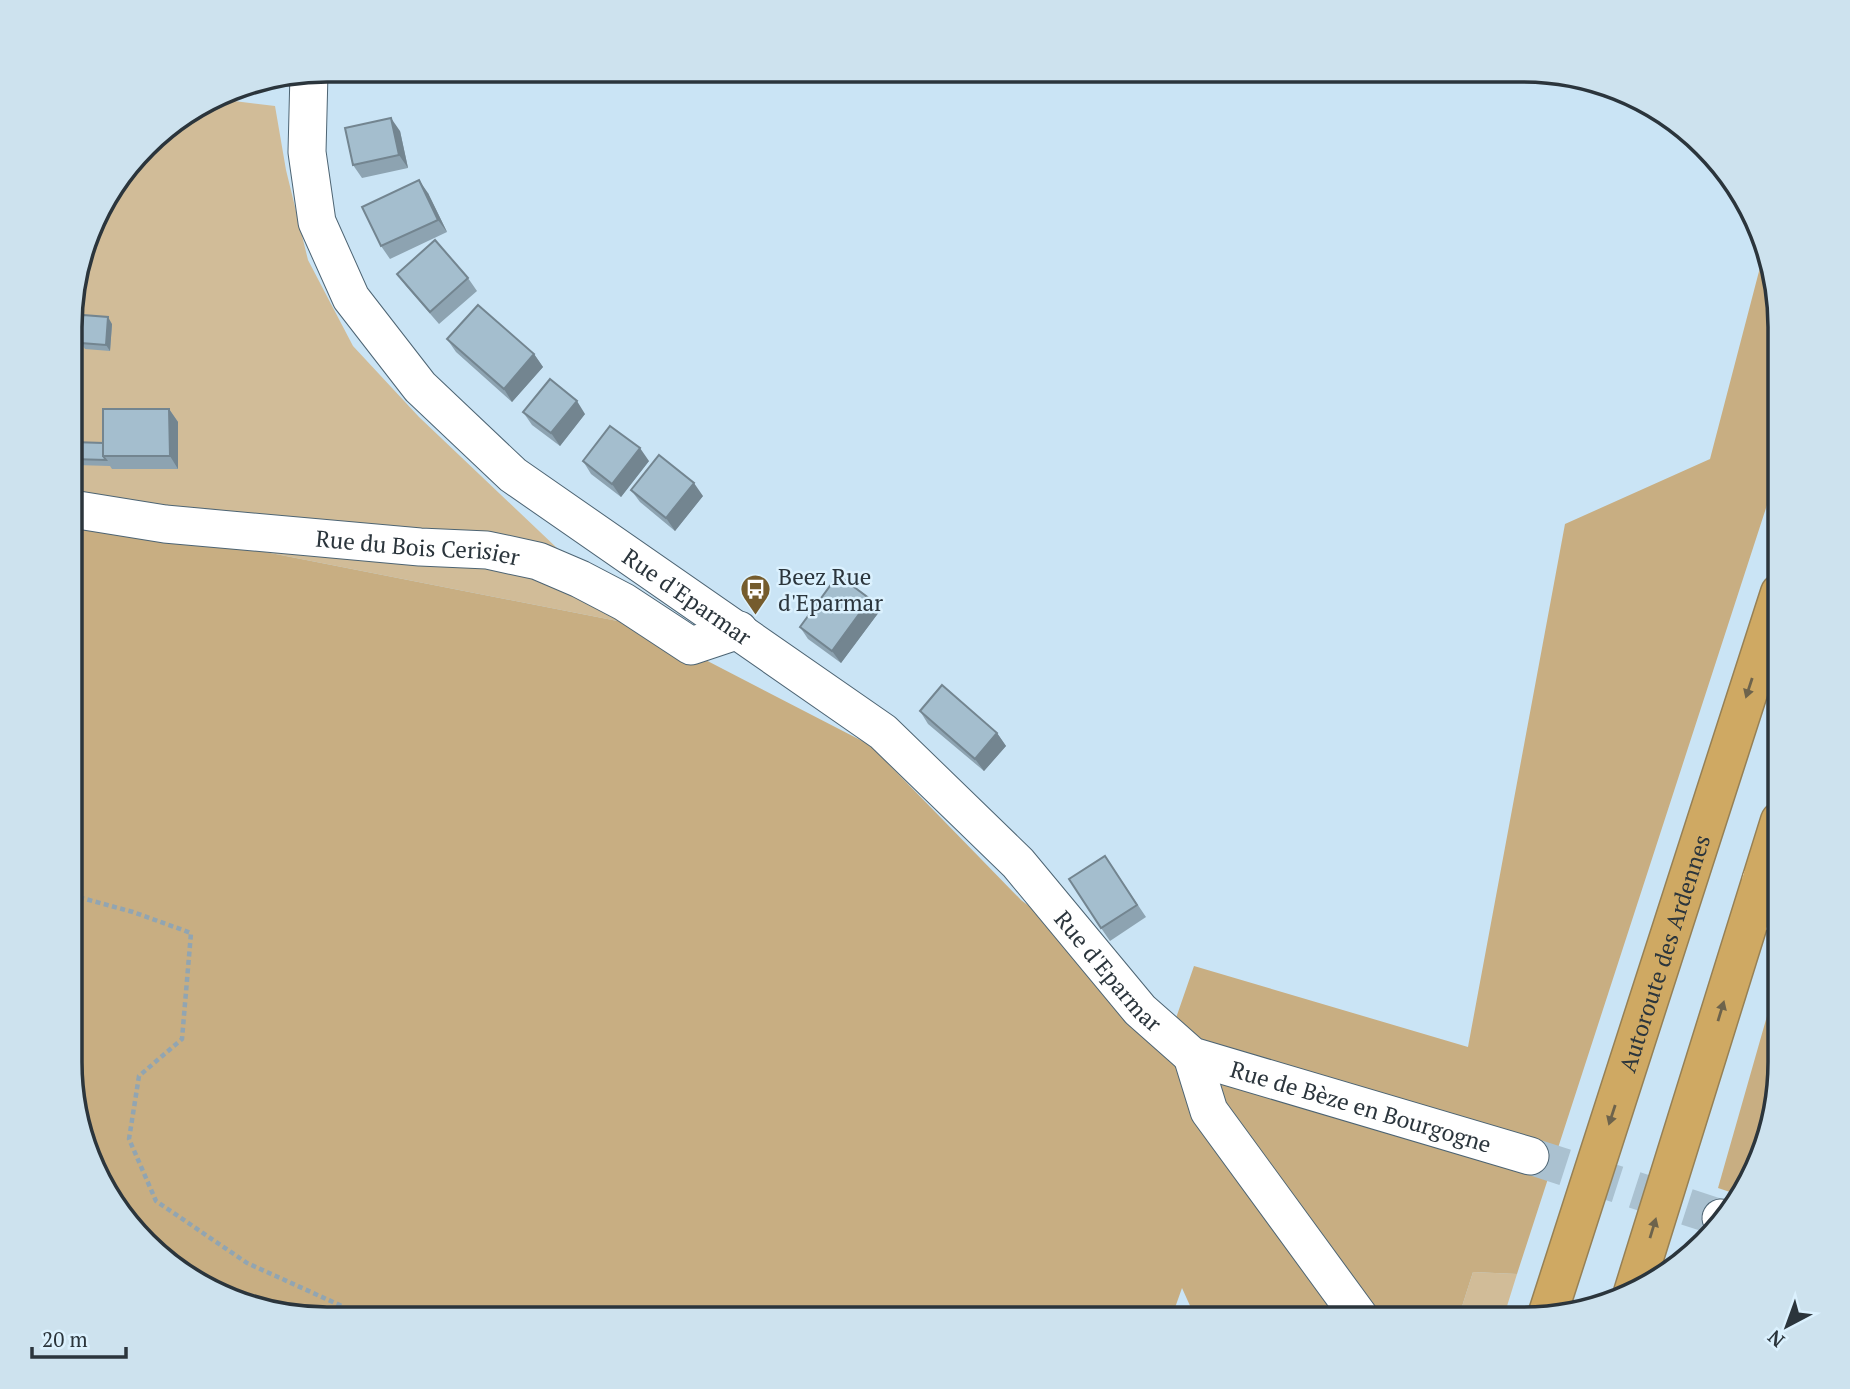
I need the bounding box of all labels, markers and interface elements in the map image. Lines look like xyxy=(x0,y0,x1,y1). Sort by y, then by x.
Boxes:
street label: Rue du Bois Cerisier xyxy=(314,522,523,572)
street label: Rue d'Eparmar xyxy=(617,541,758,652)
place label: Beez Rue d'Eparmar xyxy=(778,561,883,618)
bus stop icon: Beez Rue d'Eparmar xyxy=(738,572,772,616)
one-way arrow xyxy=(1743,678,1754,699)
street label: Autoroute des Ardennes xyxy=(1611,830,1717,1076)
street label: Rue d'Eparmar xyxy=(1048,904,1169,1038)
one-way arrow xyxy=(1716,1000,1726,1021)
street label: Rue de Bèze en Bourgogne xyxy=(1227,1053,1495,1159)
one-way arrow xyxy=(1606,1105,1617,1126)
one-way arrow xyxy=(1648,1218,1659,1239)
north arrow xyxy=(1752,1291,1822,1361)
scale bar xyxy=(32,1316,126,1360)
text: 20 m xyxy=(42,1325,88,1353)
text: N xyxy=(1761,1325,1789,1353)

